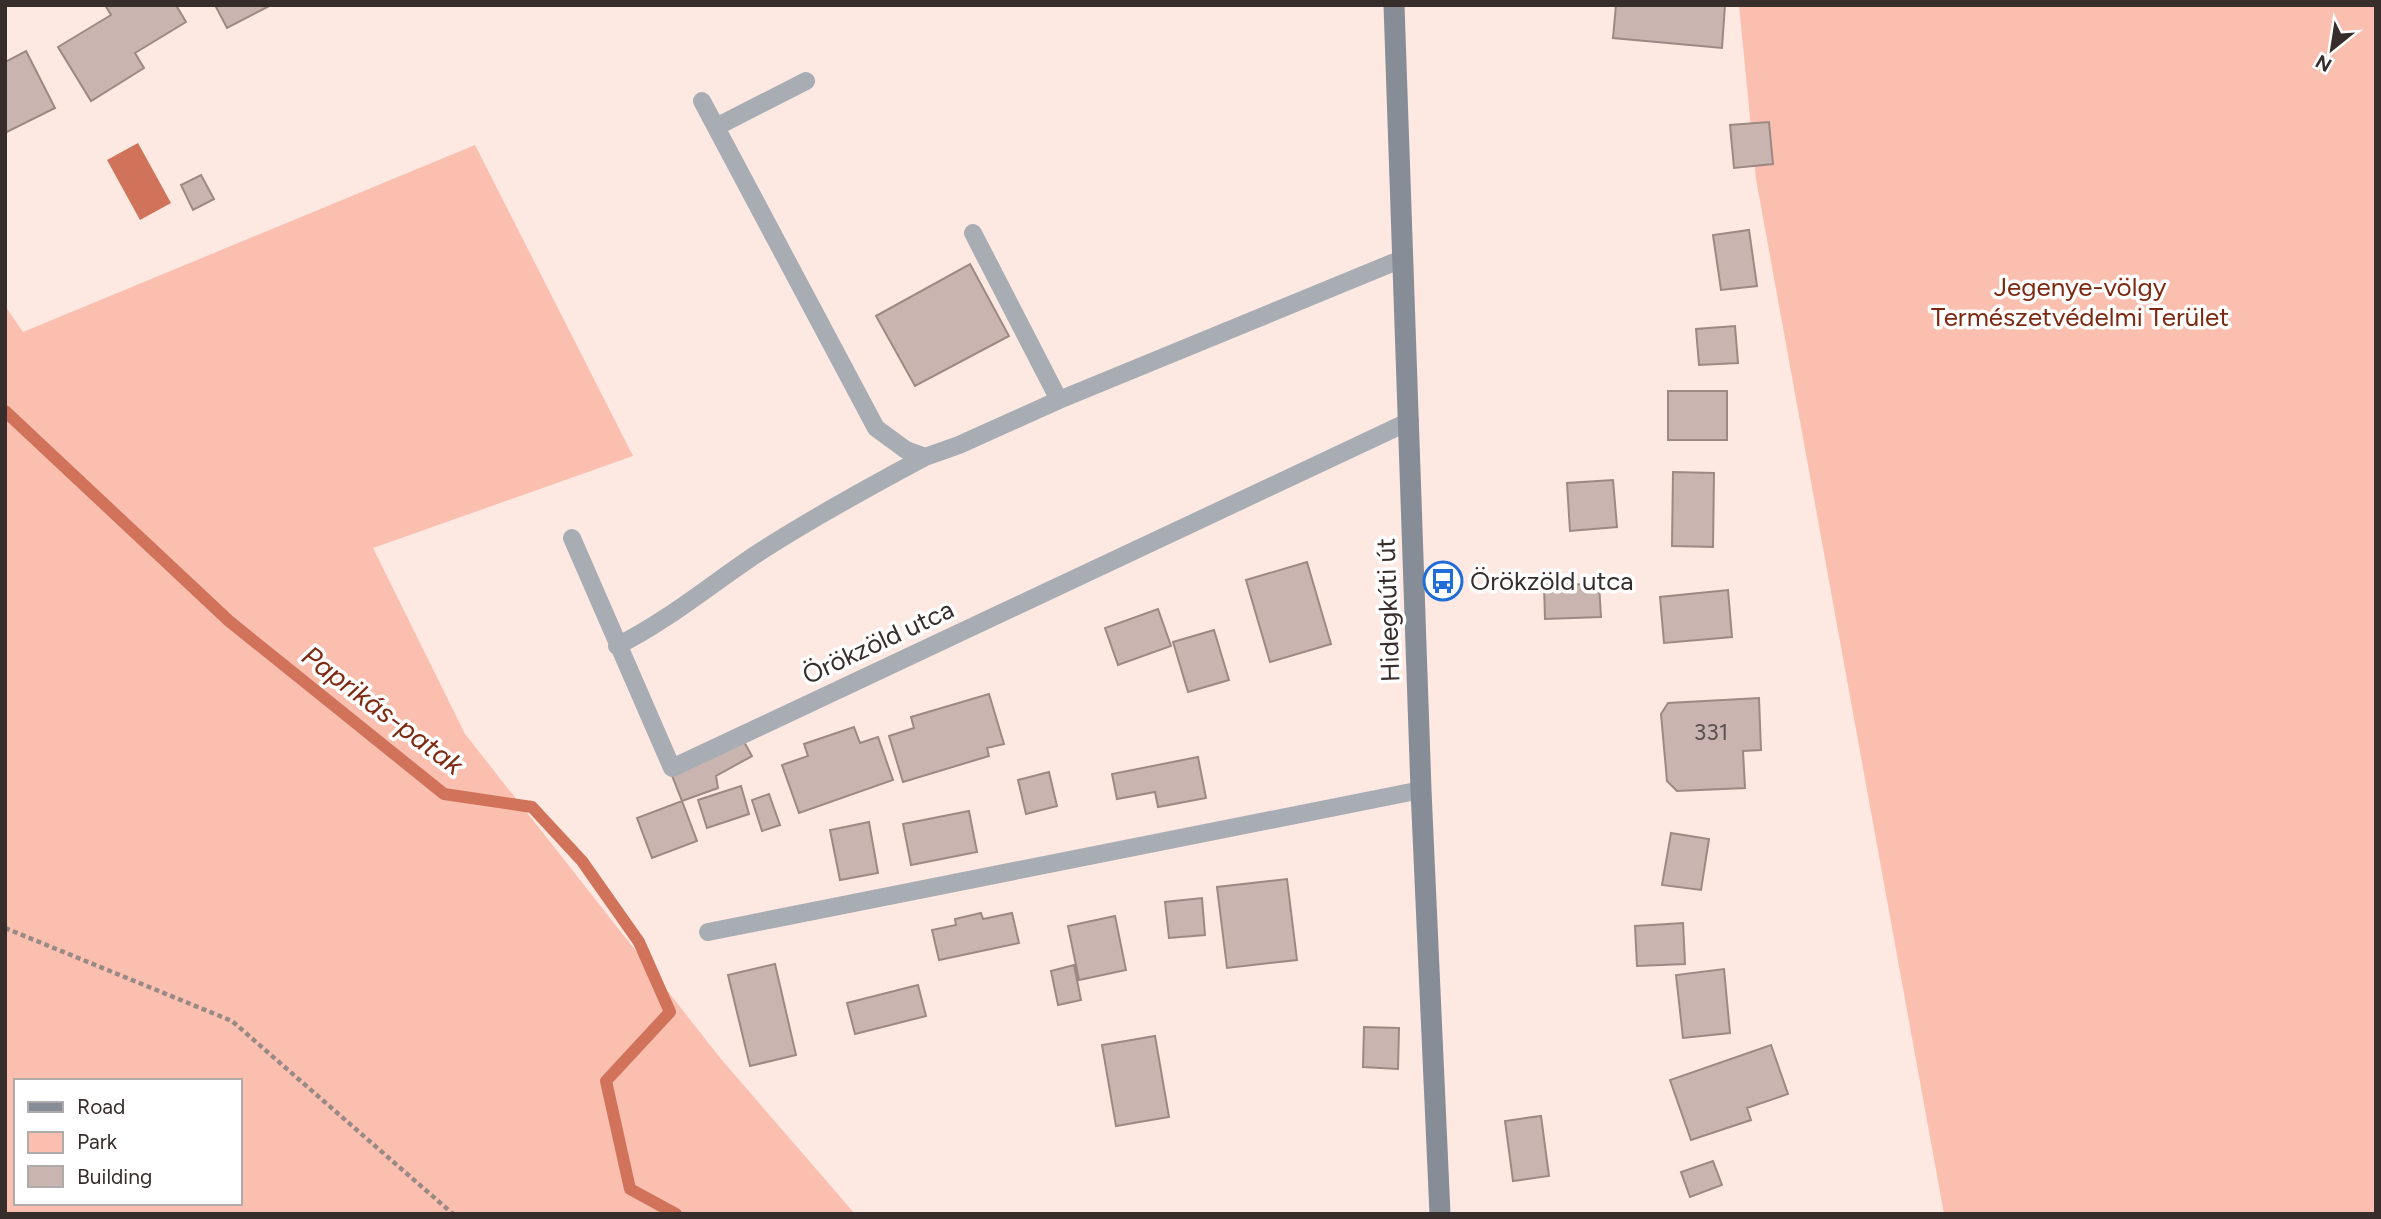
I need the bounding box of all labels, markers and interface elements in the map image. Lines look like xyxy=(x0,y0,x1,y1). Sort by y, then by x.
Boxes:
north arrow xyxy=(2297,14,2367,84)
text: N xyxy=(2312,50,2336,77)
park label: Jegenye-völgy Természetvédelmi Terület xyxy=(1931,271,2229,333)
street label: Hidegkúti út xyxy=(1369,537,1407,683)
bus stop icon: Örökzöld utca xyxy=(1422,560,1464,602)
place label: Örökzöld utca xyxy=(1470,565,1633,597)
street label: Örökzöld utca xyxy=(797,593,959,691)
water label: Paprikás-patak xyxy=(296,638,472,783)
house number: 331 xyxy=(1694,718,1728,746)
legend xyxy=(14,1079,242,1205)
text: Road xyxy=(77,1094,125,1119)
text: Park xyxy=(77,1129,118,1154)
text: Building xyxy=(77,1164,152,1189)

